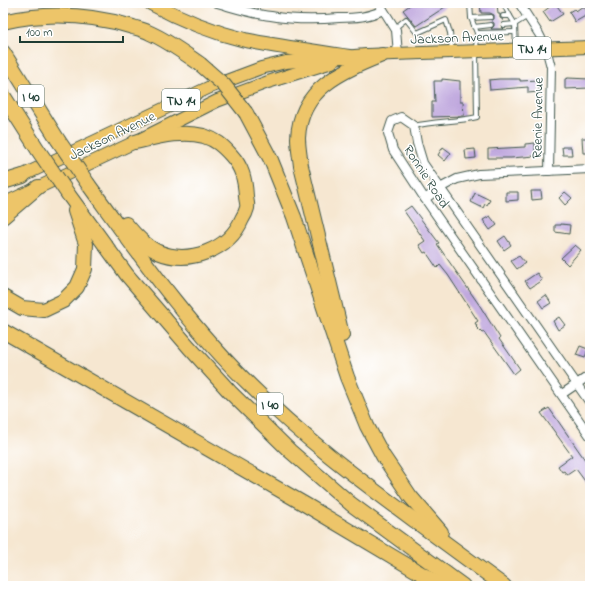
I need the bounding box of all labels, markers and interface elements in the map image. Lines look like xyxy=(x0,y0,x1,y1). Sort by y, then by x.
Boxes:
scale bar xyxy=(20,18,123,44)
text: 100 m xyxy=(26,24,53,42)
street label: Jackson Avenue xyxy=(410,26,505,51)
road number: TN 14 xyxy=(513,37,551,59)
street label: Reenie Avenue xyxy=(527,76,550,159)
road number: I 40 xyxy=(18,85,44,107)
road number: TN 14 xyxy=(162,89,200,111)
street label: Jackson Avenue xyxy=(66,106,160,166)
street label: Ronnie Road xyxy=(397,141,454,213)
road number: I 40 xyxy=(257,393,283,415)

